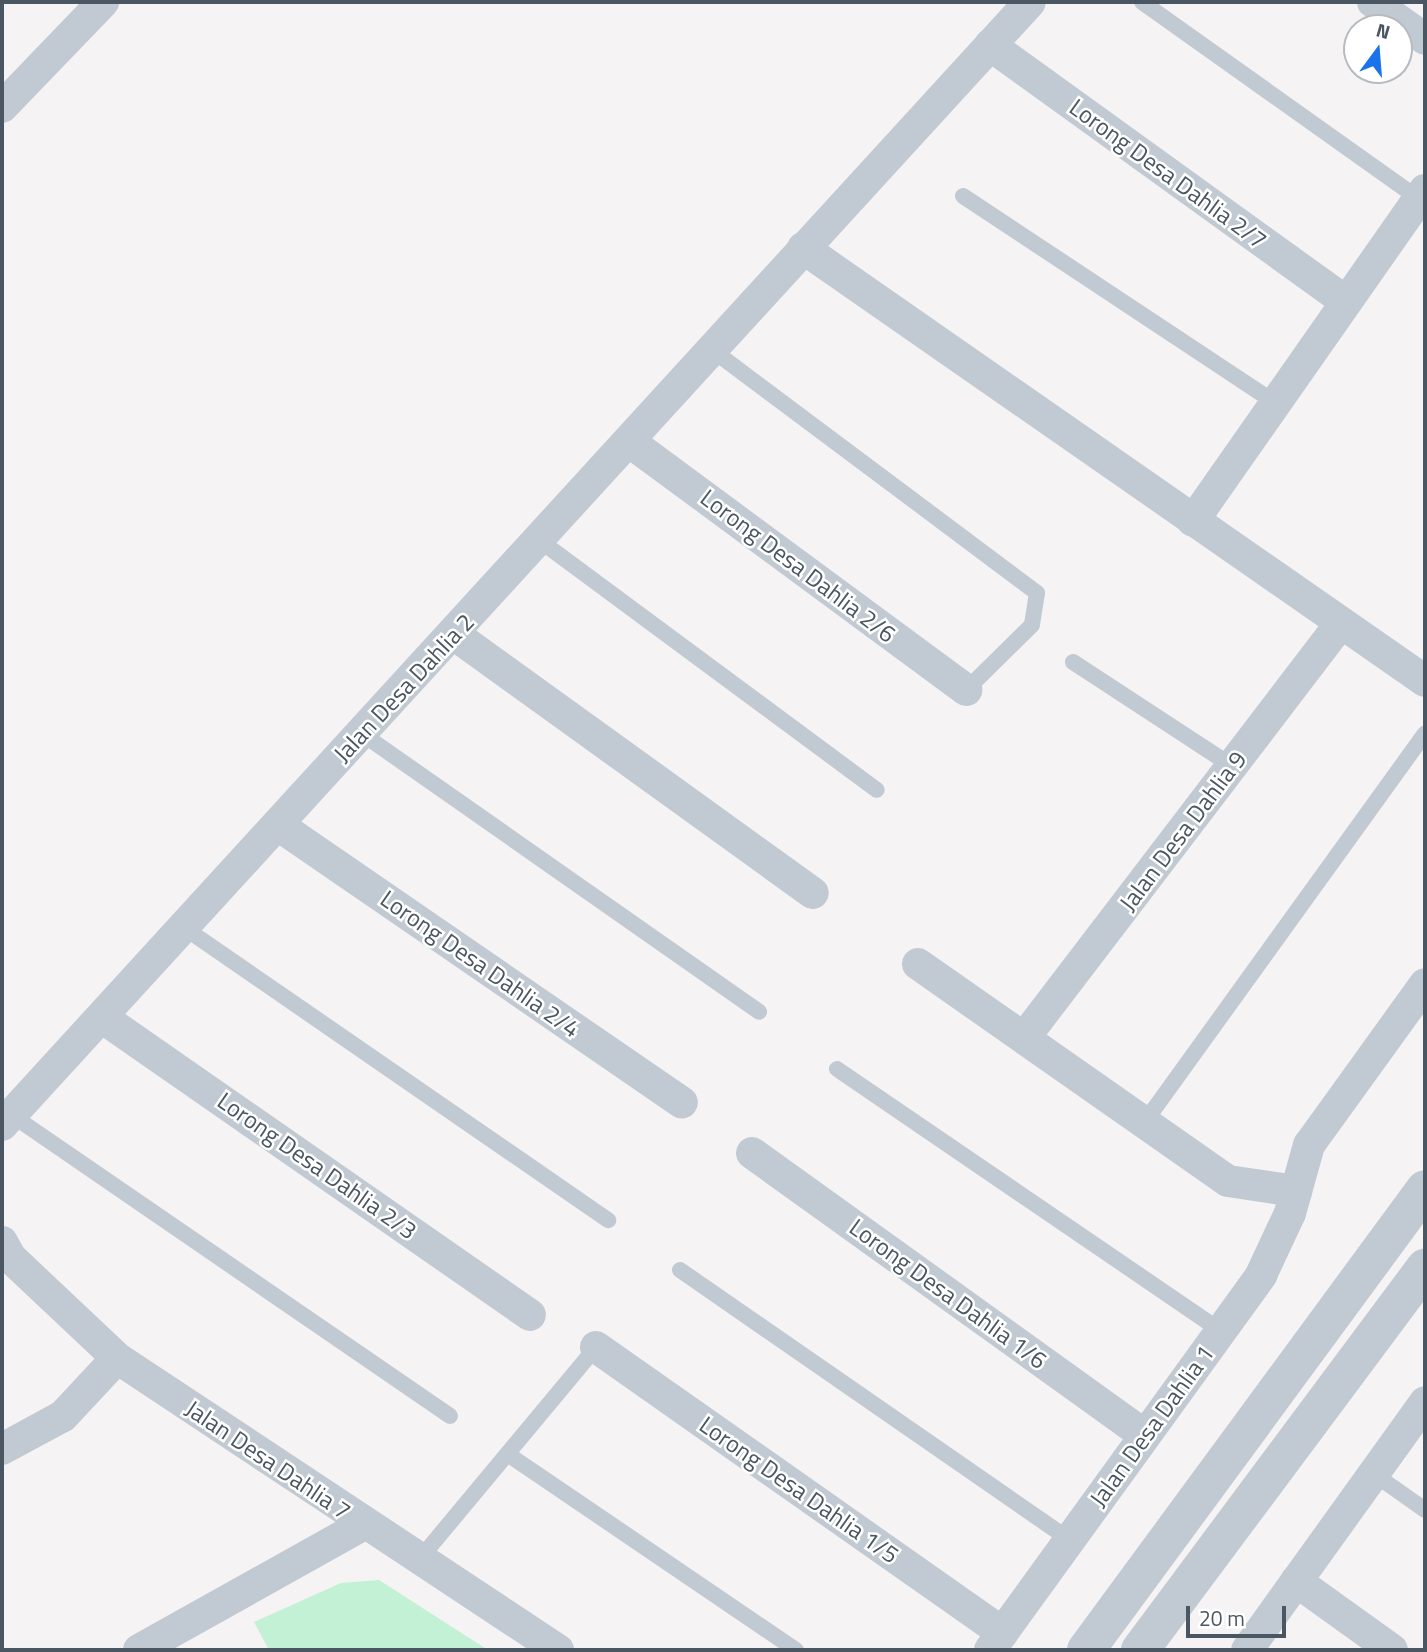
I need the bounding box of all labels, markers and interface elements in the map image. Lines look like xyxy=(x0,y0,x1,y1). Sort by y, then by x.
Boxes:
north arrow xyxy=(1343,14,1413,84)
text: N xyxy=(1373,14,1394,46)
street label: Lorong Desa Dahlia 2/7 xyxy=(1064,93,1272,255)
street label: Lorong Desa Dahlia 2/6 xyxy=(695,483,901,649)
street label: Jalan Desa Dahlia 2 xyxy=(328,608,480,768)
street label: Jalan Desa Dahlia 9 xyxy=(1114,745,1252,917)
street label: Lorong Desa Dahlia 2/4 xyxy=(375,884,585,1044)
street label: Lorong Desa Dahlia 2/3 xyxy=(212,1086,422,1246)
street label: Lorong Desa Dahlia 1/6 xyxy=(844,1213,1052,1375)
street label: Jalan Desa Dahlia 1 xyxy=(1084,1340,1220,1512)
street label: Jalan Desa Dahlia 7 xyxy=(180,1394,356,1526)
street label: Lorong Desa Dahlia 1/5 xyxy=(694,1410,904,1570)
scale bar xyxy=(1189,1592,1289,1636)
text: 20 m xyxy=(1199,1602,1245,1634)

